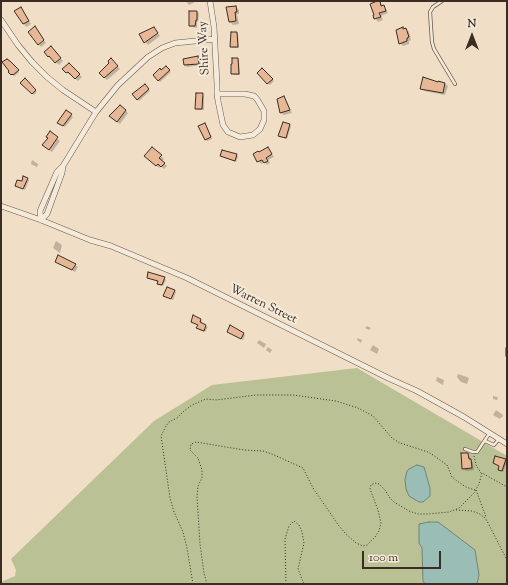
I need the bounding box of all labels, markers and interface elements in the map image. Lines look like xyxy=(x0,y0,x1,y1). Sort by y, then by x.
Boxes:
north arrow xyxy=(452,16,492,56)
text: N xyxy=(468,16,476,32)
street label: Shire Way xyxy=(196,21,214,75)
street label: Warren Street xyxy=(227,282,299,328)
scale bar xyxy=(364,543,443,569)
text: 100 m xyxy=(369,549,398,567)

